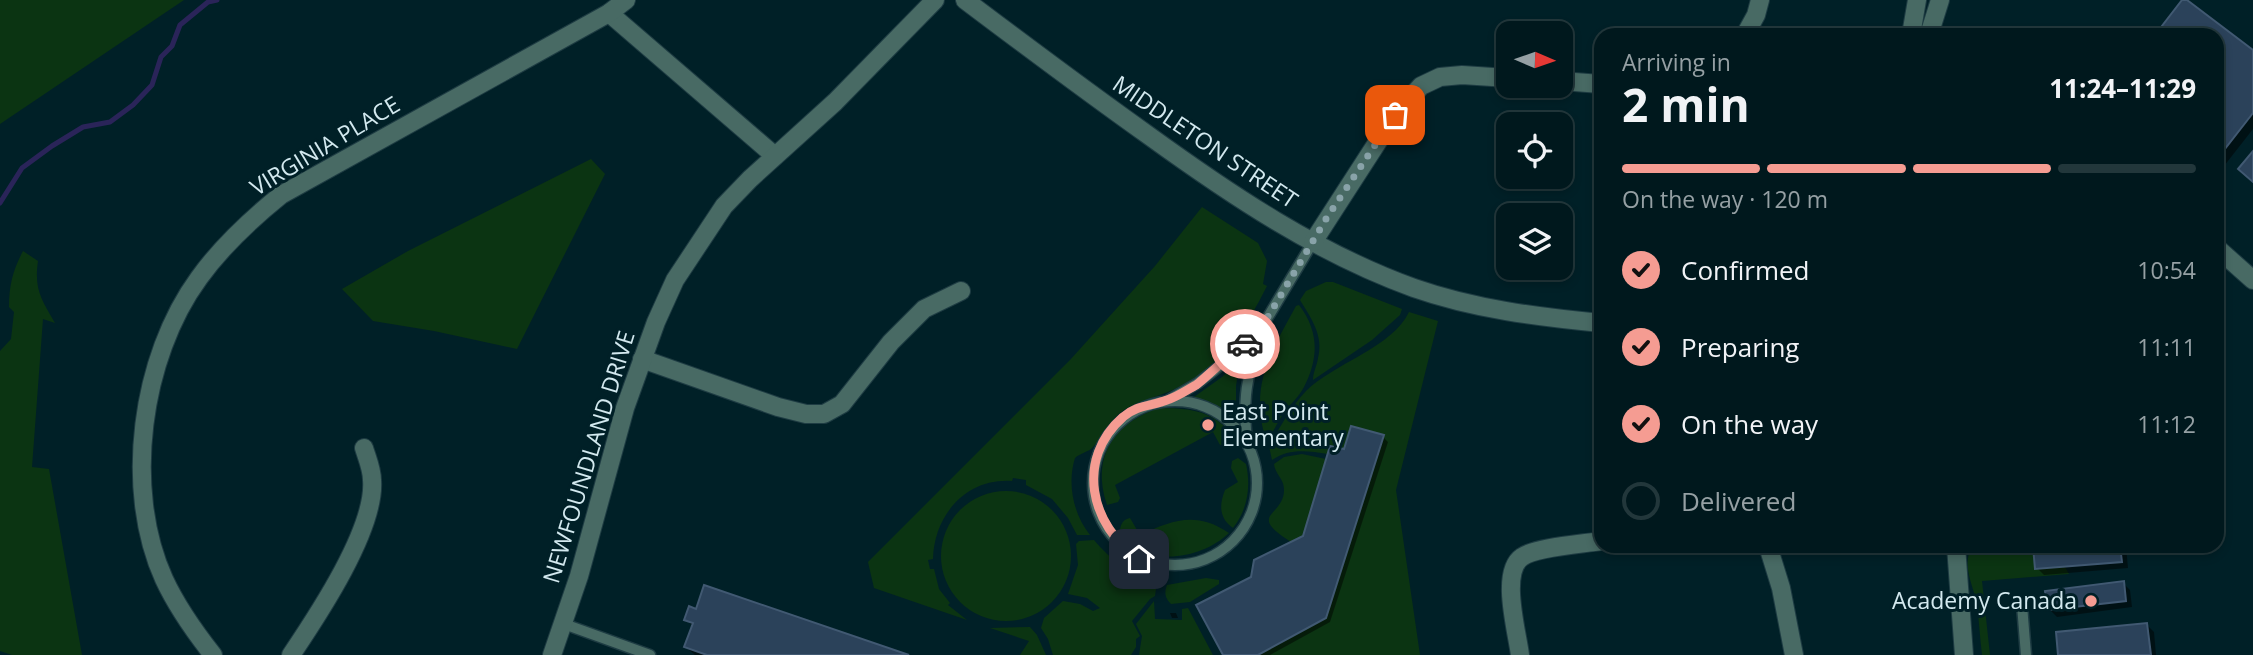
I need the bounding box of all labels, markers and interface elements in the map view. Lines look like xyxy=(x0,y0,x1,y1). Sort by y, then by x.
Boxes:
north arrow xyxy=(1496,21,1573,98)
map controls xyxy=(1496,21,1573,280)
text: Arriving in xyxy=(1622,46,1731,78)
street label: MIDDLETON STREET xyxy=(1107,67,1305,215)
text: 11:24–11:29 xyxy=(2049,70,2196,106)
text: 2 min xyxy=(1622,73,1750,135)
pin xyxy=(1365,85,1425,145)
street label: VIRGINIA PLACE xyxy=(244,88,405,202)
icon: bag xyxy=(1376,96,1414,134)
button: locate xyxy=(1496,112,1573,189)
text: On the way · 120 m xyxy=(1622,183,1828,215)
button: layers xyxy=(1496,203,1573,280)
icon: check xyxy=(1622,251,1660,289)
text: Confirmed xyxy=(1681,252,1809,288)
text: 10:54 xyxy=(2137,254,2196,286)
courier xyxy=(1210,309,1280,379)
icon: car xyxy=(1226,325,1264,363)
street label: NEWFOUNDLAND DRIVE xyxy=(534,327,642,587)
icon: check xyxy=(1622,328,1660,366)
text: Preparing xyxy=(1681,329,1799,365)
text: 11:11 xyxy=(2137,331,2196,363)
place label: East Point Elementary xyxy=(1222,395,1344,453)
icon: check xyxy=(1622,405,1660,443)
text: On the way xyxy=(1681,406,1818,442)
text: 11:12 xyxy=(2137,408,2196,440)
marker: East Point Elementary xyxy=(1200,417,1216,433)
text: Delivered xyxy=(1681,483,1796,519)
pin xyxy=(1109,529,1169,589)
icon: home xyxy=(1120,540,1158,578)
place label: Academy Canada xyxy=(1892,584,2077,616)
marker: Academy Canada xyxy=(2083,593,2099,609)

